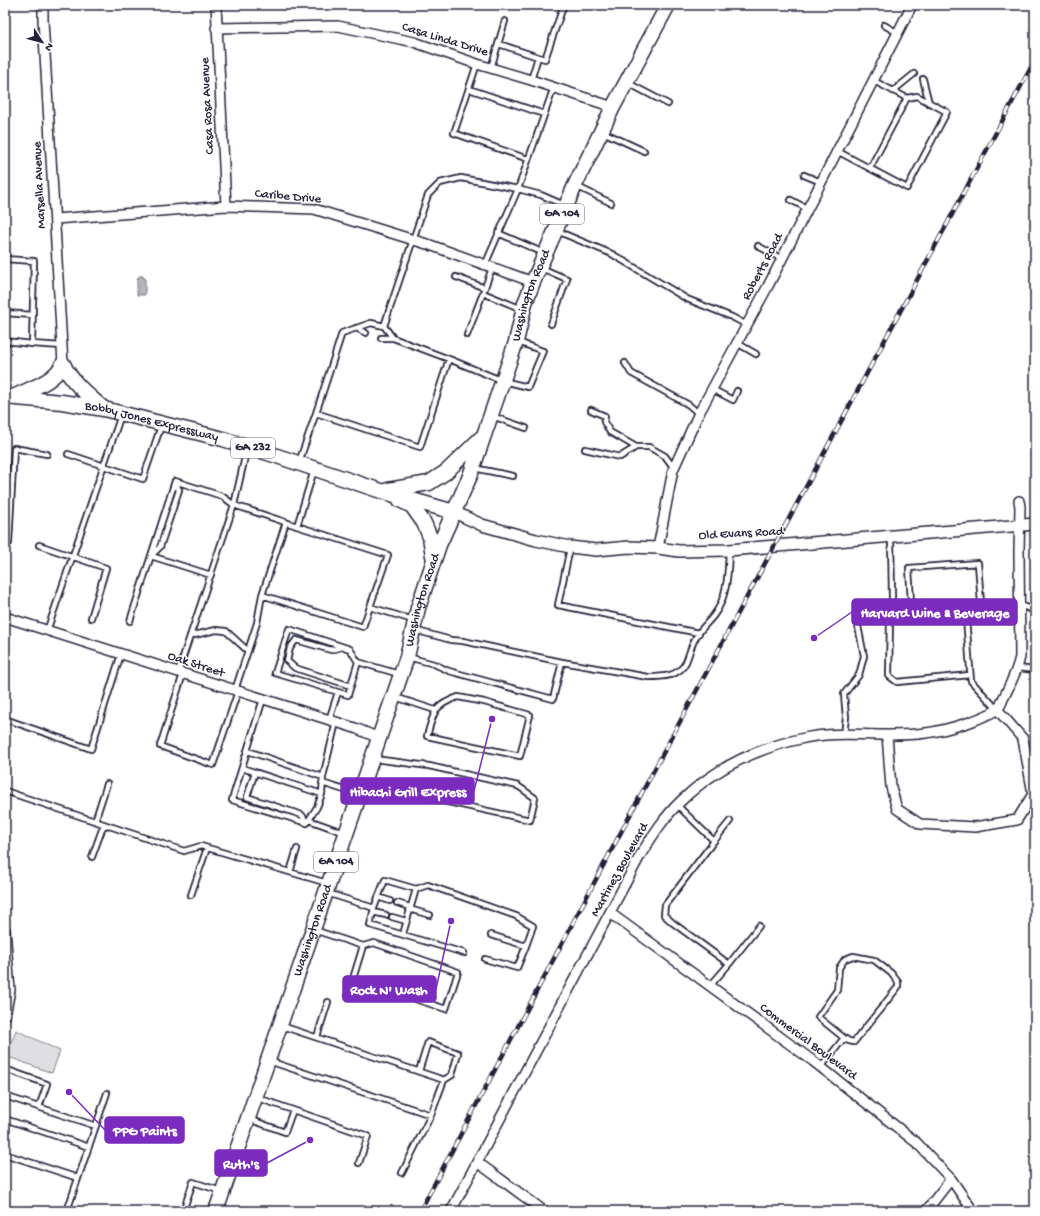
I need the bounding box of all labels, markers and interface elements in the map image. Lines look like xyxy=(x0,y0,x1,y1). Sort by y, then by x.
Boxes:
street label: Casa Linda Drive xyxy=(400,20,490,60)
north arrow xyxy=(22,22,62,62)
text: N xyxy=(42,40,55,53)
street label: Casa Rosa Avenue xyxy=(198,57,218,155)
street label: Marsella Avenue xyxy=(30,141,50,229)
street label: Caribe Drive xyxy=(254,187,322,207)
road number: GA 104 xyxy=(540,204,584,224)
street label: Roberts Road xyxy=(739,230,787,303)
street label: Washington Road xyxy=(509,246,554,343)
street label: Bobby Jones Expressway xyxy=(83,398,221,445)
road number: GA 232 xyxy=(231,438,275,458)
street label: Old Evans Road xyxy=(698,524,785,544)
street label: Washington Road xyxy=(402,550,444,648)
callout: Harvard Wine & Beverage xyxy=(852,599,1017,625)
text: Harvard Wine & Beverage xyxy=(861,606,1010,623)
street label: Oak Street xyxy=(166,649,228,682)
callout: Hibachi Grill Express xyxy=(341,778,474,804)
text: Hibachi Grill Express xyxy=(350,785,467,802)
street label: Martinez Boulevard xyxy=(588,819,653,920)
road number: GA 104 xyxy=(314,852,358,872)
street label: Washington Road xyxy=(290,881,336,978)
callout: Rock N' Wash xyxy=(343,976,436,1002)
text: Rock N' Wash xyxy=(349,983,428,1000)
street label: Commercial Boulevard xyxy=(756,1000,861,1084)
callout: PPG Paints xyxy=(105,1117,184,1143)
text: PPG Paints xyxy=(112,1124,178,1141)
callout: Ruth's xyxy=(215,1150,267,1176)
text: Ruth's xyxy=(222,1157,260,1174)

